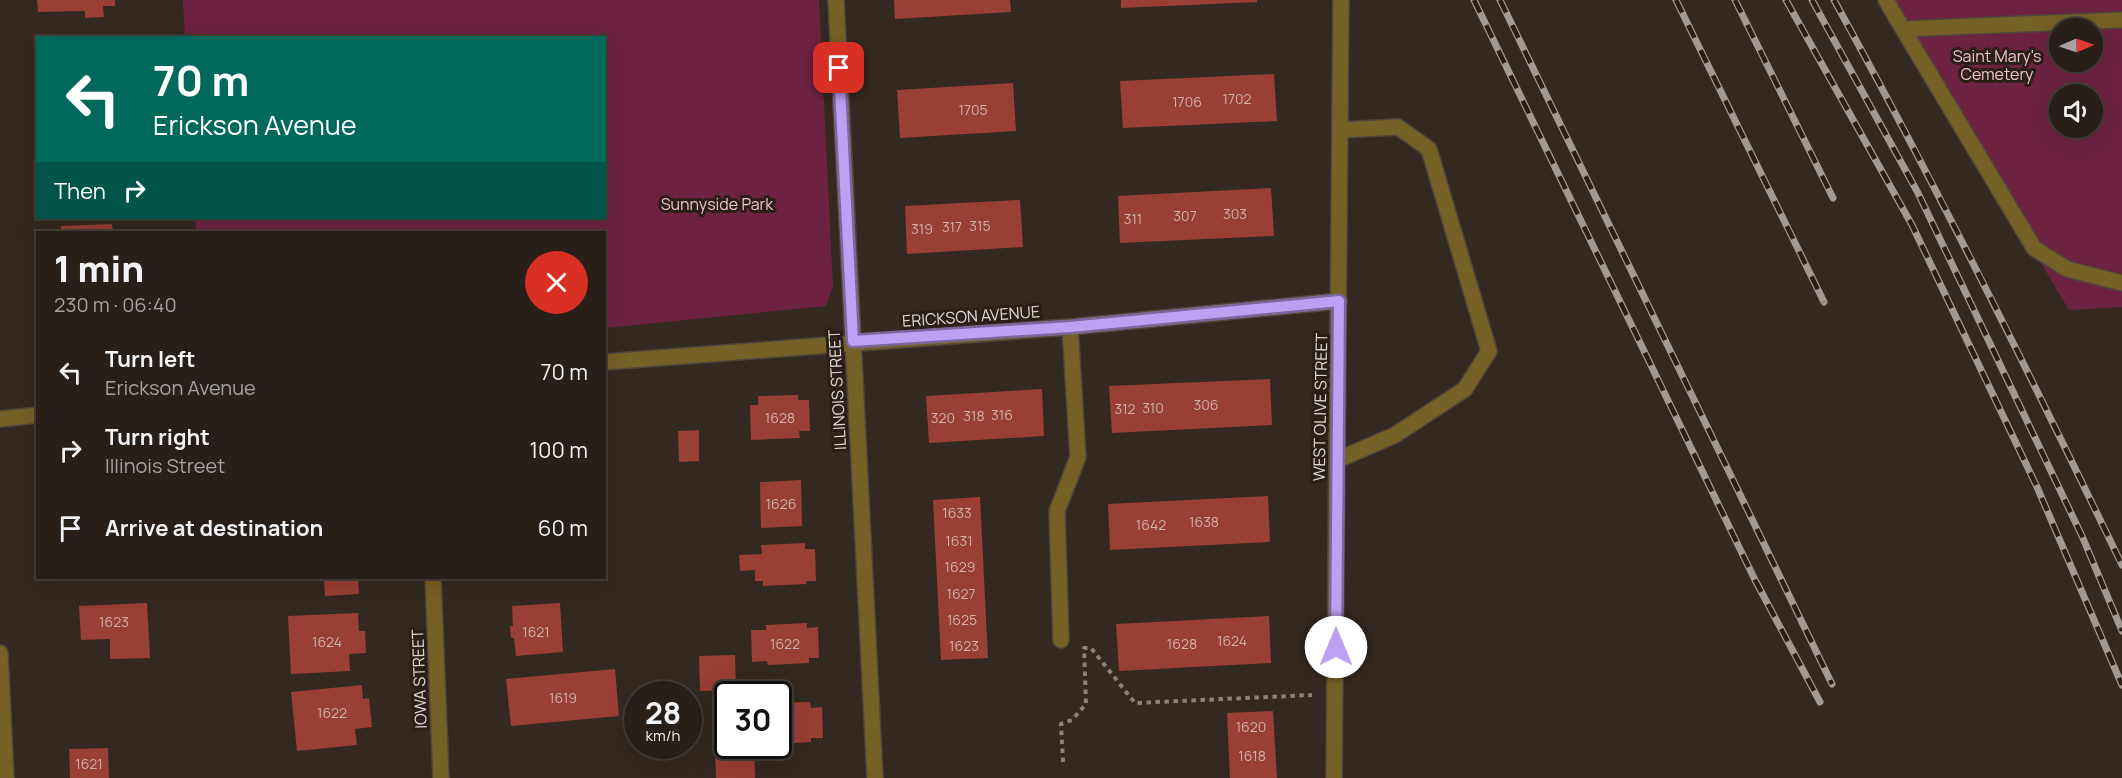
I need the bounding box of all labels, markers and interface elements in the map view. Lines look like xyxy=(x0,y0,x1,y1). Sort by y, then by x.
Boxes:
north arrow xyxy=(2049,18,2103,72)
map controls xyxy=(2049,18,2103,138)
pin xyxy=(813,42,864,93)
park label: Saint Mary's Cemetery xyxy=(1953,45,2041,85)
text: 70 m xyxy=(153,51,249,109)
icon: arrive xyxy=(822,51,855,84)
icon: left xyxy=(54,60,132,138)
button: sound xyxy=(2049,84,2103,138)
house number: 1702 xyxy=(1222,89,1252,108)
house number: 1706 xyxy=(1172,92,1202,111)
house number: 1705 xyxy=(958,100,988,119)
text: Erickson Avenue xyxy=(153,106,357,143)
icon: right xyxy=(118,174,151,207)
text: Then xyxy=(54,176,106,206)
park label: Sunnyside Park xyxy=(661,193,774,215)
house number: 303 xyxy=(1223,204,1247,223)
house number: 307 xyxy=(1173,206,1197,225)
house number: 311 xyxy=(1124,209,1142,228)
house number: 315 xyxy=(969,216,991,235)
house number: 317 xyxy=(942,217,962,236)
house number: 319 xyxy=(911,219,933,238)
text: 1 min xyxy=(54,244,144,293)
button: close xyxy=(525,251,588,314)
text: 230 m · 06:40 xyxy=(54,291,177,318)
street label: ERICKSON AVENUE xyxy=(901,300,1041,332)
street label: ILLINOIS STREET xyxy=(823,329,851,451)
street label: WEST OLIVE STREET xyxy=(1308,332,1332,481)
text: Turn left xyxy=(105,344,195,374)
icon: left xyxy=(54,356,87,389)
text: 70 m xyxy=(540,357,588,387)
text: Erickson Avenue xyxy=(105,374,256,401)
house number: 306 xyxy=(1194,395,1218,414)
house number: 310 xyxy=(1142,398,1164,417)
house number: 312 xyxy=(1114,399,1136,418)
house number: 316 xyxy=(991,405,1013,424)
house number: 318 xyxy=(963,406,985,425)
house number: 1628 xyxy=(765,408,795,427)
house number: 320 xyxy=(931,408,955,427)
text: Turn right xyxy=(105,422,210,452)
icon: right xyxy=(54,434,87,467)
text: 100 m xyxy=(530,435,588,465)
text: Illinois Street xyxy=(105,452,225,479)
house number: 1626 xyxy=(766,494,796,513)
house number: 1633 xyxy=(942,503,972,522)
icon: arrive xyxy=(54,512,87,545)
house number: 1638 xyxy=(1189,512,1219,531)
text: Arrive at destination xyxy=(105,513,323,543)
text: 60 m xyxy=(538,513,588,543)
house number: 1642 xyxy=(1136,515,1166,534)
house number: 1631 xyxy=(945,531,973,550)
house number: 1629 xyxy=(945,557,975,576)
house number: 1627 xyxy=(946,584,976,603)
house number: 1625 xyxy=(947,610,977,629)
house number: 1623 xyxy=(99,612,129,631)
position arrow xyxy=(1304,615,1368,679)
house number: 1621 xyxy=(522,622,550,641)
street label: IOWA STREET xyxy=(406,629,432,729)
house number: 1624 xyxy=(1217,631,1247,650)
house number: 1624 xyxy=(312,632,342,651)
house number: 1622 xyxy=(770,634,800,653)
house number: 1628 xyxy=(1167,634,1197,653)
house number: 1623 xyxy=(949,636,979,655)
speed limit sign: 30 xyxy=(714,681,792,759)
house number: 1619 xyxy=(549,688,577,707)
text: 28 xyxy=(645,692,681,733)
house number: 1622 xyxy=(317,703,347,722)
house number: 1620 xyxy=(1236,717,1266,736)
text: km/h xyxy=(646,725,680,746)
house number: 1618 xyxy=(1238,746,1266,765)
house number: 1621 xyxy=(75,754,103,773)

